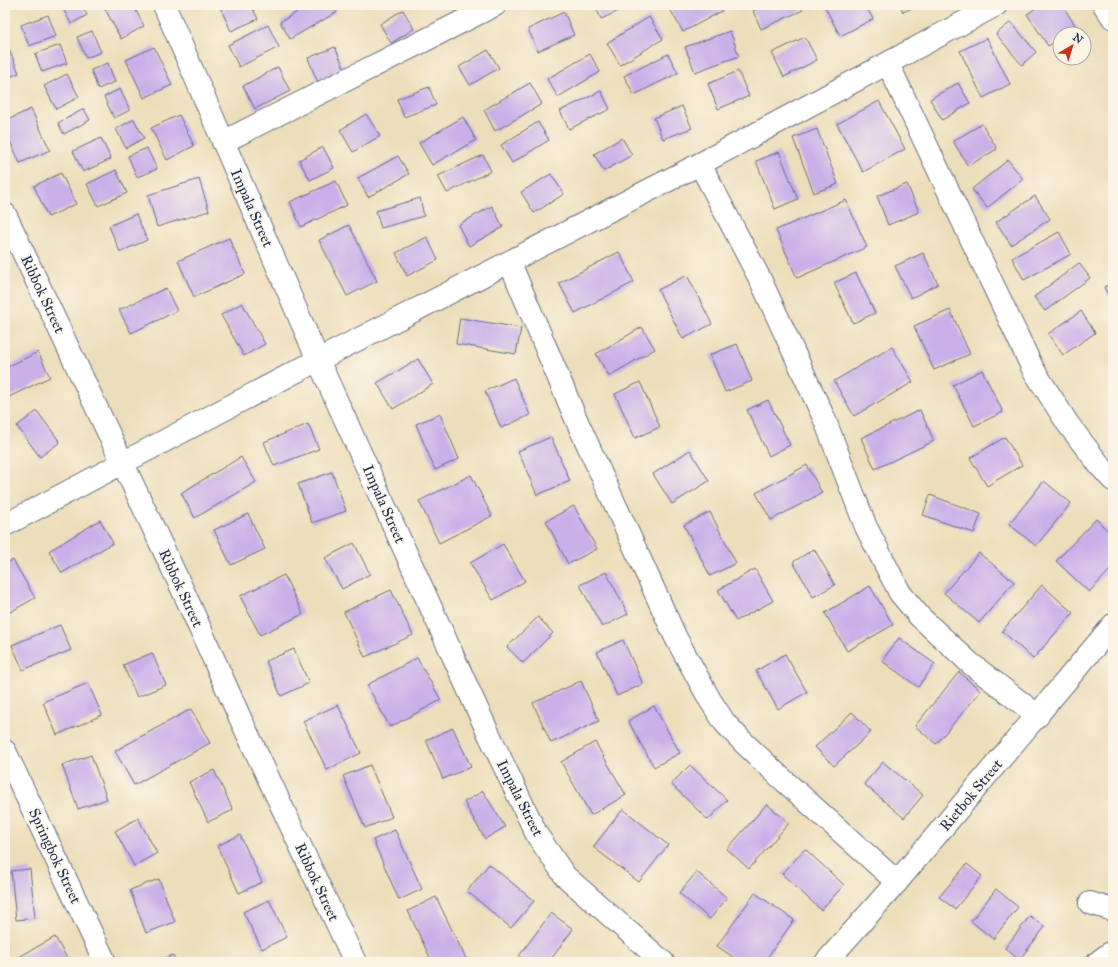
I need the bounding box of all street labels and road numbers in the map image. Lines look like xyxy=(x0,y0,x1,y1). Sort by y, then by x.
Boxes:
street label: Impala Street xyxy=(227,166,278,251)
street label: Ribbok Street xyxy=(17,252,69,337)
street label: Impala Street xyxy=(359,462,410,547)
street label: Ribbok Street xyxy=(155,546,207,631)
street label: Rietbok Street xyxy=(936,755,1007,835)
street label: Impala Street xyxy=(493,757,547,840)
street label: Springbok Street xyxy=(25,805,85,907)
street label: Ribbok Street xyxy=(291,840,343,925)

